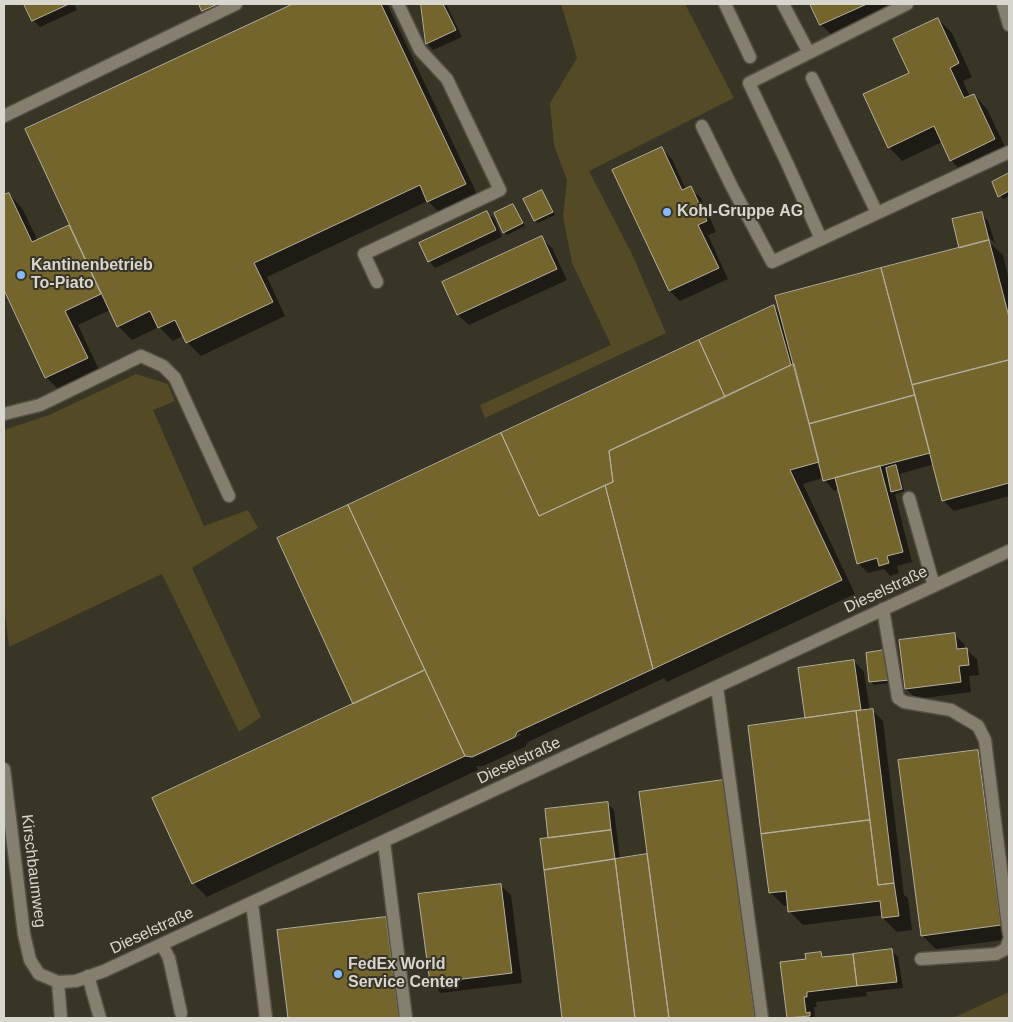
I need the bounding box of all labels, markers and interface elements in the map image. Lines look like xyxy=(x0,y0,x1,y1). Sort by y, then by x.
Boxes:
place label: Kohl-Gruppe AG xyxy=(677,202,803,222)
marker: Kohl-Gruppe AG xyxy=(661,206,673,218)
place label: Kantinenbetrieb To-Piato xyxy=(31,256,153,294)
marker: Kantinenbetrieb To-Piato xyxy=(15,269,27,281)
street label: Dieselstraße xyxy=(841,562,931,618)
street label: Dieselstraße xyxy=(474,733,564,789)
street label: Kirschbaumweg xyxy=(17,813,49,929)
street label: Dieselstraße xyxy=(107,903,197,959)
place label: FedEx World Service Center xyxy=(348,955,460,993)
marker: FedEx World Service Center xyxy=(332,968,344,980)

